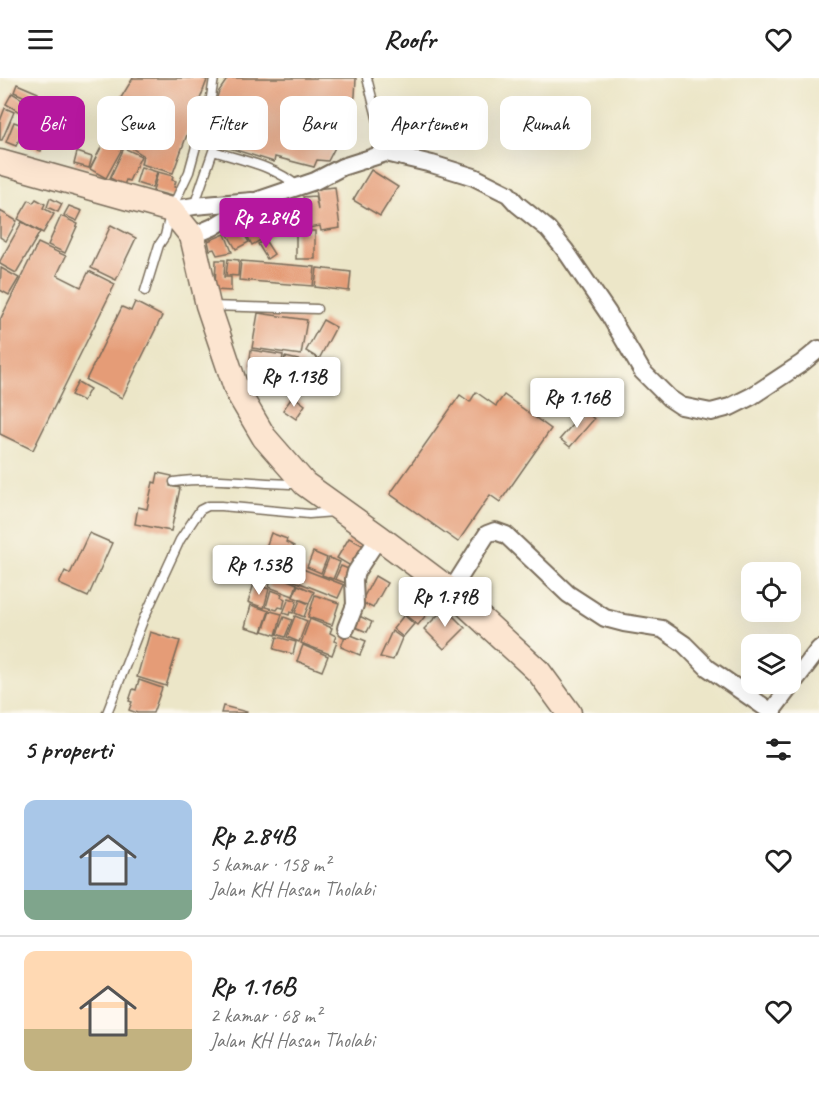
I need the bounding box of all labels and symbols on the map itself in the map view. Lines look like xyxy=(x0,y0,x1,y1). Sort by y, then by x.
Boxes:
pin: Rp 2.84B xyxy=(204,198,328,249)
pin: Rp 1.13B xyxy=(232,357,356,408)
pin: Rp 1.16B xyxy=(515,378,639,429)
pin: Rp 1.53B xyxy=(197,545,321,596)
pin: Rp 1.79B xyxy=(383,577,507,628)

